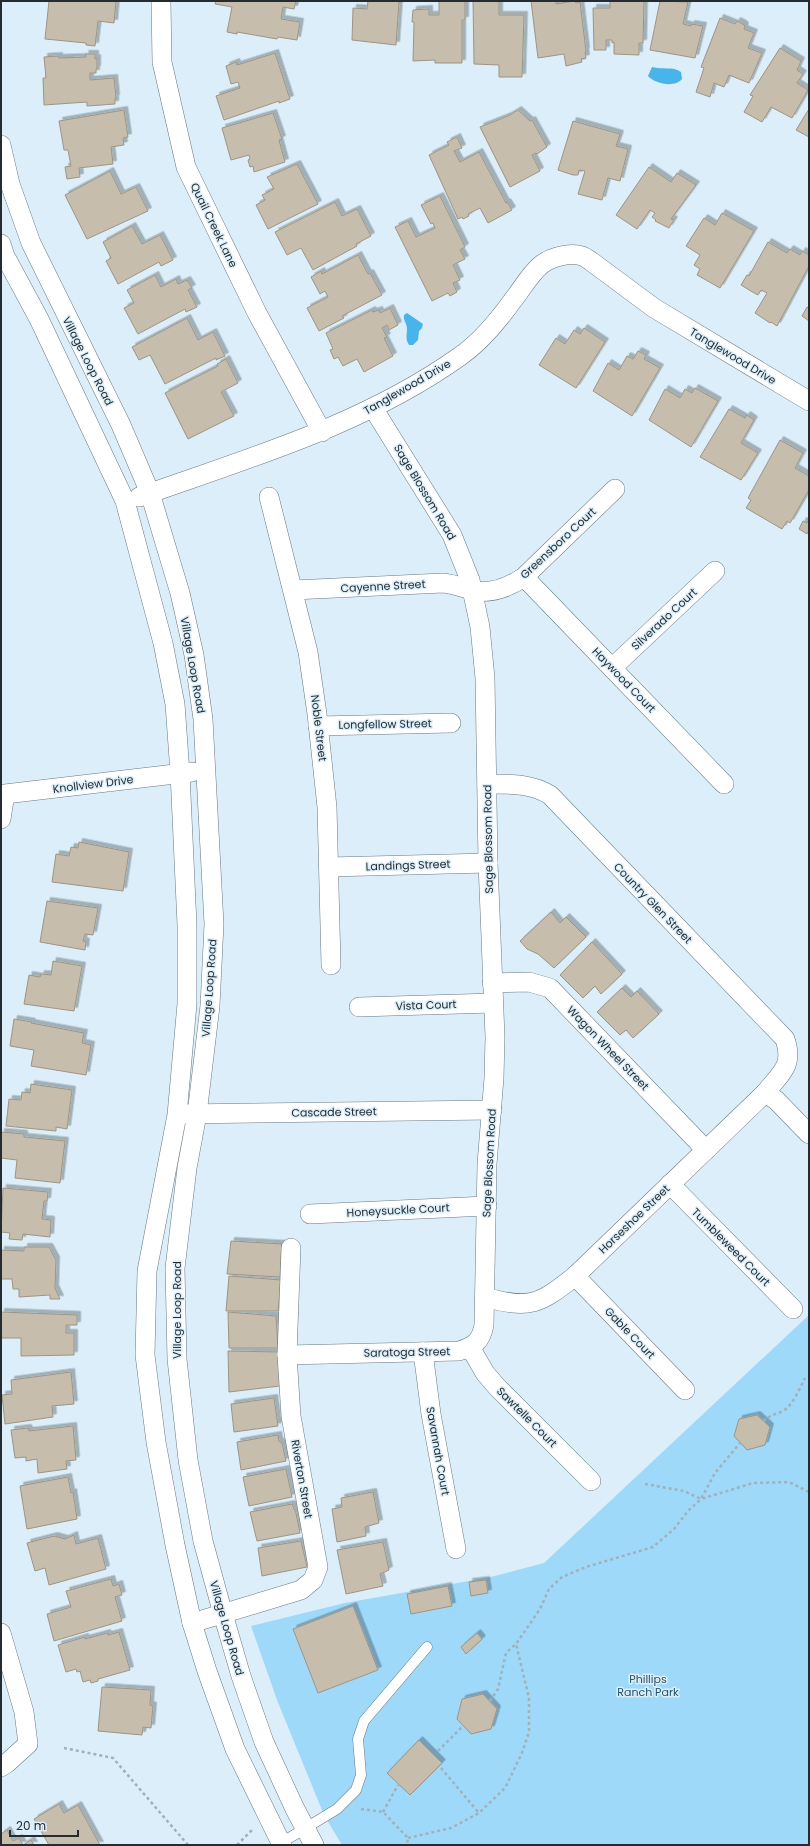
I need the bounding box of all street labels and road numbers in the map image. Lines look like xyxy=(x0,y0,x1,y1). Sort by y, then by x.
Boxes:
street label: Quail Creek Lane xyxy=(187,180,242,270)
street label: Village Loop Road xyxy=(59,314,117,408)
street label: Tanglewood Drive xyxy=(687,324,779,388)
street label: Tanglewood Drive xyxy=(360,355,454,419)
street label: Sage Blossom Road xyxy=(390,441,460,543)
street label: Greensboro Court xyxy=(517,504,599,582)
street label: Cayenne Street xyxy=(340,576,426,596)
street label: Silverado Court xyxy=(628,584,700,654)
street label: Village Loop Road xyxy=(177,615,209,715)
street label: Haywood Court xyxy=(589,644,659,716)
street label: Noble Street xyxy=(307,694,331,762)
street label: Longfellow Street xyxy=(338,715,432,733)
street label: Knollview Drive xyxy=(52,771,135,797)
street label: Sage Blossom Road xyxy=(479,784,497,894)
street label: Landings Street xyxy=(365,856,451,874)
street label: Country Glen Street xyxy=(610,859,696,947)
street label: Village Loop Road xyxy=(198,939,220,1037)
street label: Vista Court xyxy=(395,996,457,1014)
street label: Wagon Wheel Street xyxy=(563,1002,653,1094)
street label: Cascade Street xyxy=(291,1103,377,1121)
street label: Sage Blossom Road xyxy=(478,1108,500,1218)
street label: Horseshoe Street xyxy=(595,1181,673,1257)
street label: Honeysuckle Court xyxy=(346,1199,450,1221)
street label: Tumbleweed Court xyxy=(688,1204,774,1290)
street label: Village Loop Road xyxy=(169,1261,185,1359)
street label: Gable Court xyxy=(601,1303,659,1363)
street label: Saratoga Street xyxy=(364,1343,450,1361)
street label: Sawtelle Court xyxy=(493,1383,561,1451)
street label: Savannah Court xyxy=(422,1405,454,1497)
street label: Riverton Street xyxy=(287,1438,317,1520)
street label: Village Loop Road xyxy=(206,1579,248,1677)

